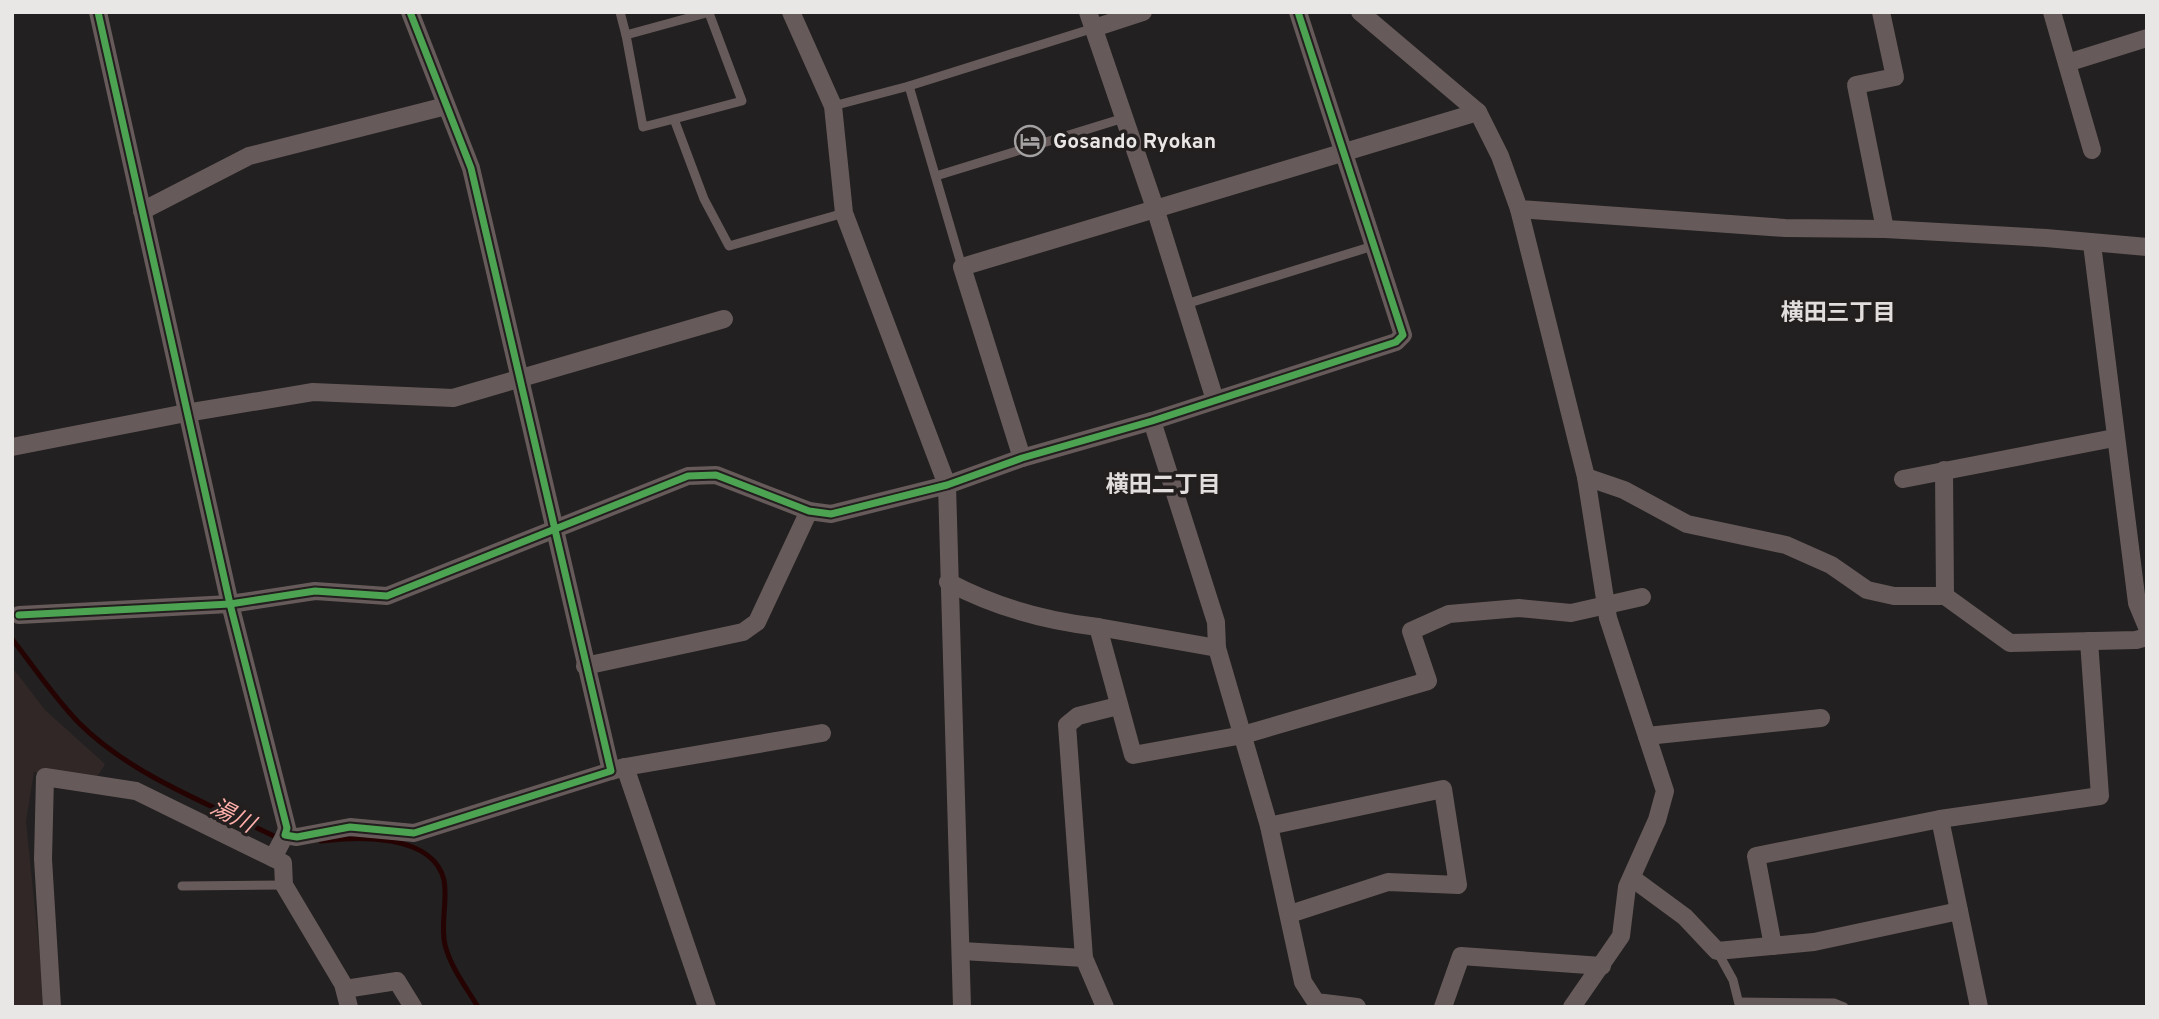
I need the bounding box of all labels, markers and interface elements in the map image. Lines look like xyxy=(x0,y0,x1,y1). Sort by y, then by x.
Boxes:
hotel icon: Gosando Ryokan xyxy=(1013,124,1047,158)
place label: Gosando Ryokan xyxy=(1053,129,1216,156)
district label: 横田三丁目 xyxy=(1781,300,1896,329)
district label: 横田二丁目 xyxy=(1106,472,1221,501)
water label: 湯川 xyxy=(205,794,262,842)

